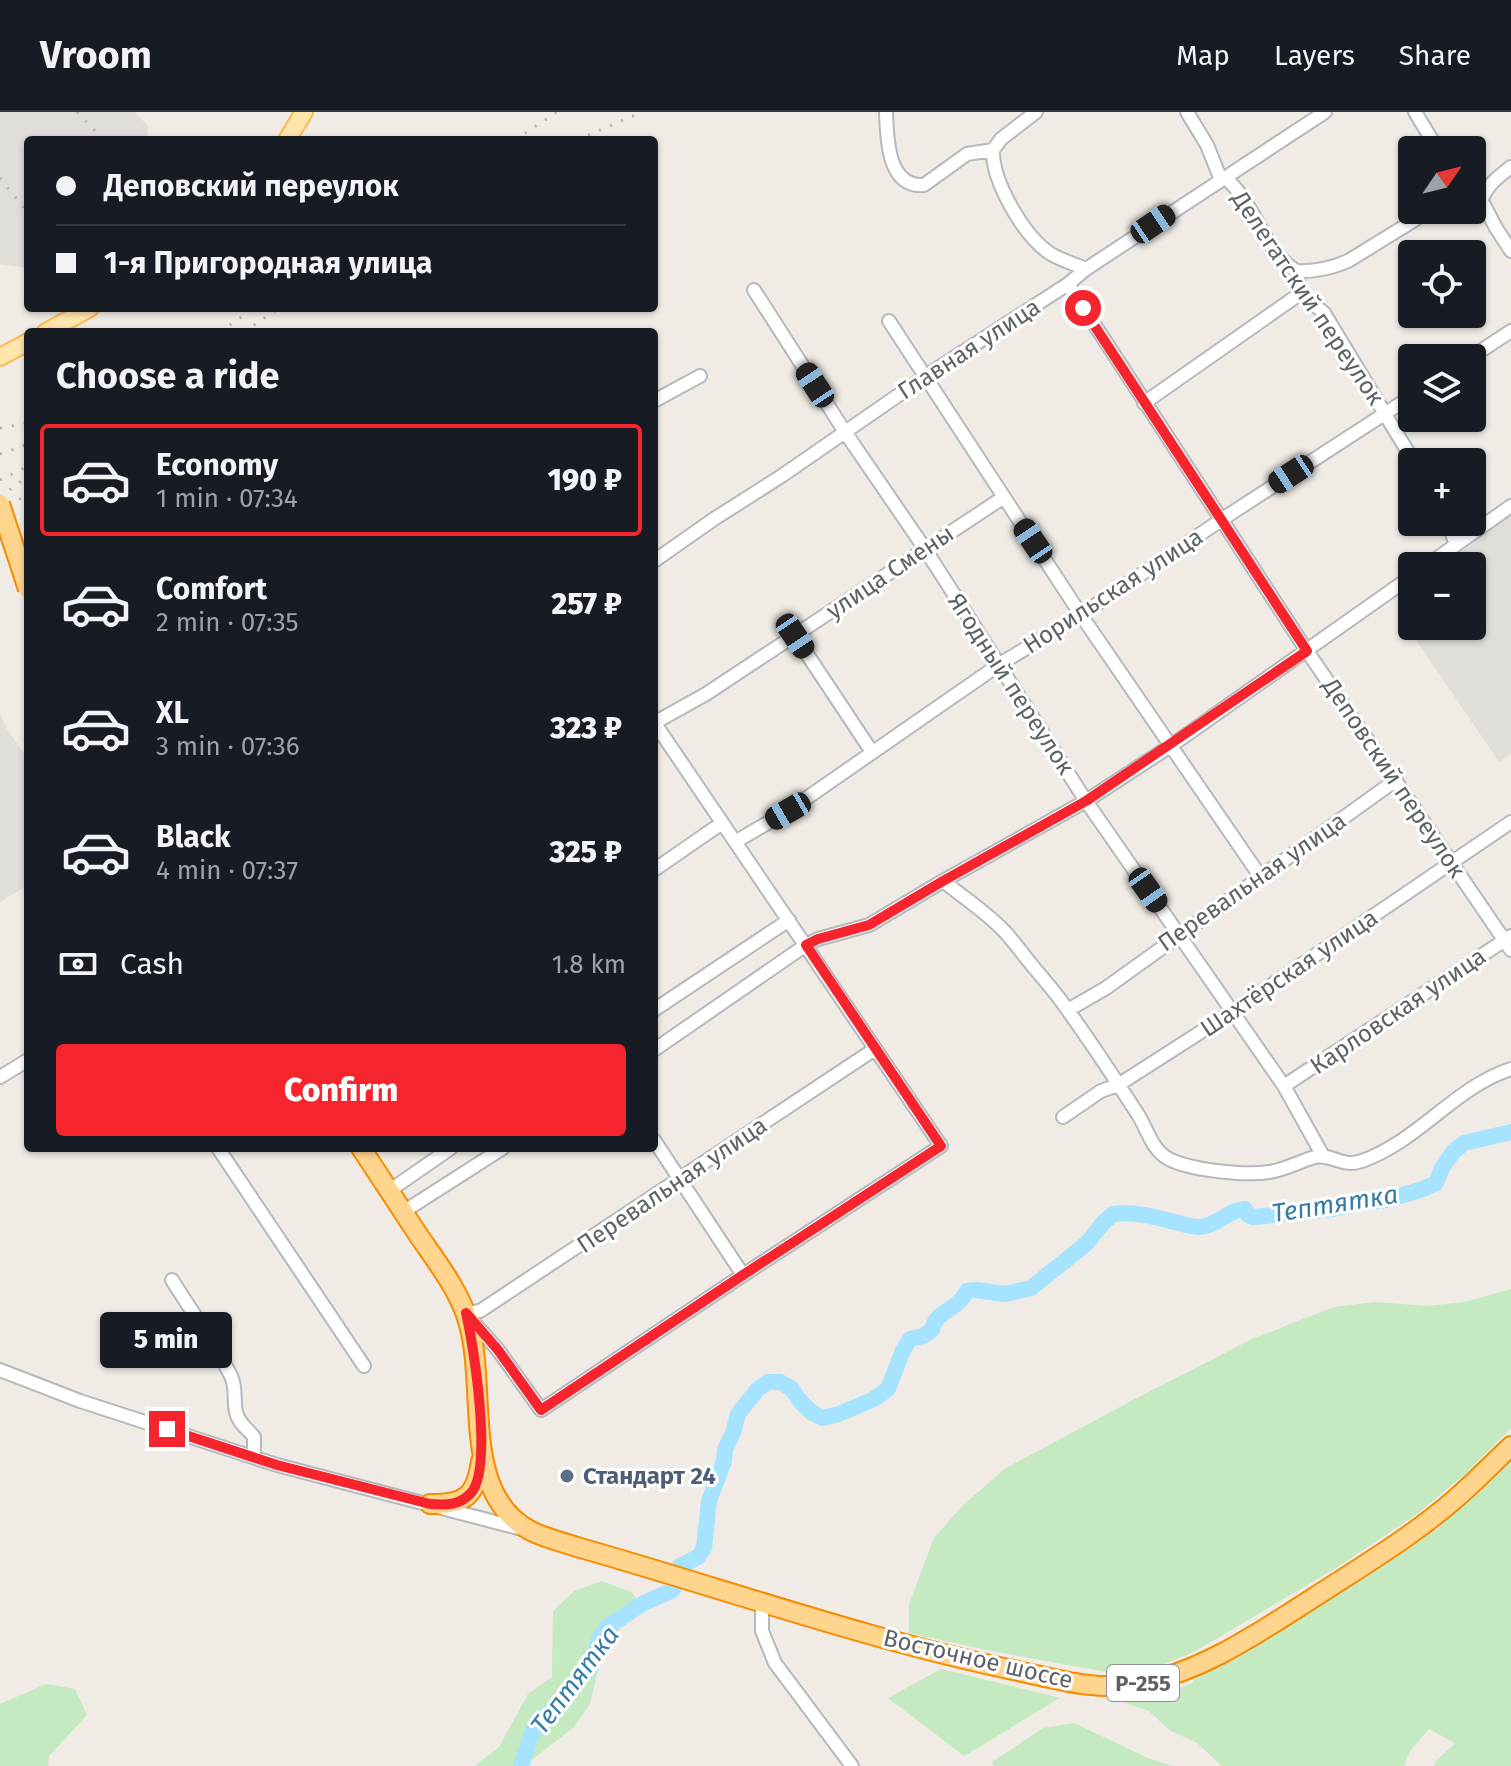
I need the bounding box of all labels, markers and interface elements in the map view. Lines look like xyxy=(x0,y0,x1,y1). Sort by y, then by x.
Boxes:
text: Vroom xyxy=(40,32,152,78)
text: Map xyxy=(1176,39,1230,72)
text: Layers xyxy=(1274,39,1355,72)
text: Share xyxy=(1399,39,1471,72)
north arrow xyxy=(1398,136,1486,224)
map controls xyxy=(1398,136,1486,640)
text: Деповский переулок xyxy=(104,168,399,204)
street label: Делегатский переулок xyxy=(1225,185,1390,411)
car xyxy=(1126,201,1180,247)
button: locate xyxy=(1398,240,1486,328)
text: 1-я Пригородная улица xyxy=(104,245,433,281)
route start xyxy=(1065,290,1101,326)
street label: Главная улица xyxy=(893,293,1045,405)
button: layers xyxy=(1398,344,1486,432)
text: Choose a ride xyxy=(56,354,279,398)
car xyxy=(792,358,838,412)
icon: car xyxy=(60,444,132,516)
text: Economy xyxy=(156,447,278,483)
button: + xyxy=(1398,448,1486,536)
car xyxy=(1264,451,1318,497)
text: 190 ₽ xyxy=(548,462,622,498)
text: 1 min · 07:34 xyxy=(156,483,298,514)
car xyxy=(1010,514,1056,568)
street label: улица Смены xyxy=(821,519,959,625)
street label: Норильская улица xyxy=(1018,523,1208,659)
button: − xyxy=(1398,552,1486,640)
icon: car xyxy=(60,568,132,640)
text: Comfort xyxy=(156,571,267,607)
text: 257 ₽ xyxy=(552,586,622,622)
street label: Ягодный переулок xyxy=(942,588,1080,780)
text: 2 min · 07:35 xyxy=(156,607,299,638)
car xyxy=(772,609,818,663)
street label: Деповский переулок xyxy=(1316,672,1472,884)
icon: car xyxy=(60,692,132,764)
text: XL xyxy=(156,695,189,731)
text: 323 ₽ xyxy=(550,710,622,746)
text: 3 min · 07:36 xyxy=(156,731,300,762)
car xyxy=(761,789,815,833)
street label: Перевальная улица xyxy=(1153,807,1351,957)
icon: car xyxy=(60,816,132,888)
text: Black xyxy=(156,819,231,855)
text: 325 ₽ xyxy=(549,834,622,870)
text: 4 min · 07:37 xyxy=(156,855,298,886)
car xyxy=(1124,863,1172,917)
street label: Шахтёрская улица xyxy=(1195,903,1383,1043)
icon: cash xyxy=(56,942,100,986)
street label: Карловская улица xyxy=(1305,942,1491,1080)
text: Cash xyxy=(120,946,184,982)
text: 1.8 km xyxy=(552,949,626,980)
button: Confirm xyxy=(56,1044,626,1136)
street label: Перевальная улица xyxy=(572,1111,772,1259)
water label: Тептятка xyxy=(1270,1179,1400,1229)
callout: 5 min xyxy=(101,1313,233,1369)
text: 5 min xyxy=(134,1324,198,1355)
route end xyxy=(149,1411,185,1447)
place label: Стандарт 24 xyxy=(583,1462,716,1490)
marker: Стандарт 24 xyxy=(558,1467,576,1485)
water label: Тептятка xyxy=(524,1620,626,1740)
street label: Восточное шоссе xyxy=(881,1624,1075,1694)
road number: Р-255 xyxy=(1107,1665,1179,1701)

